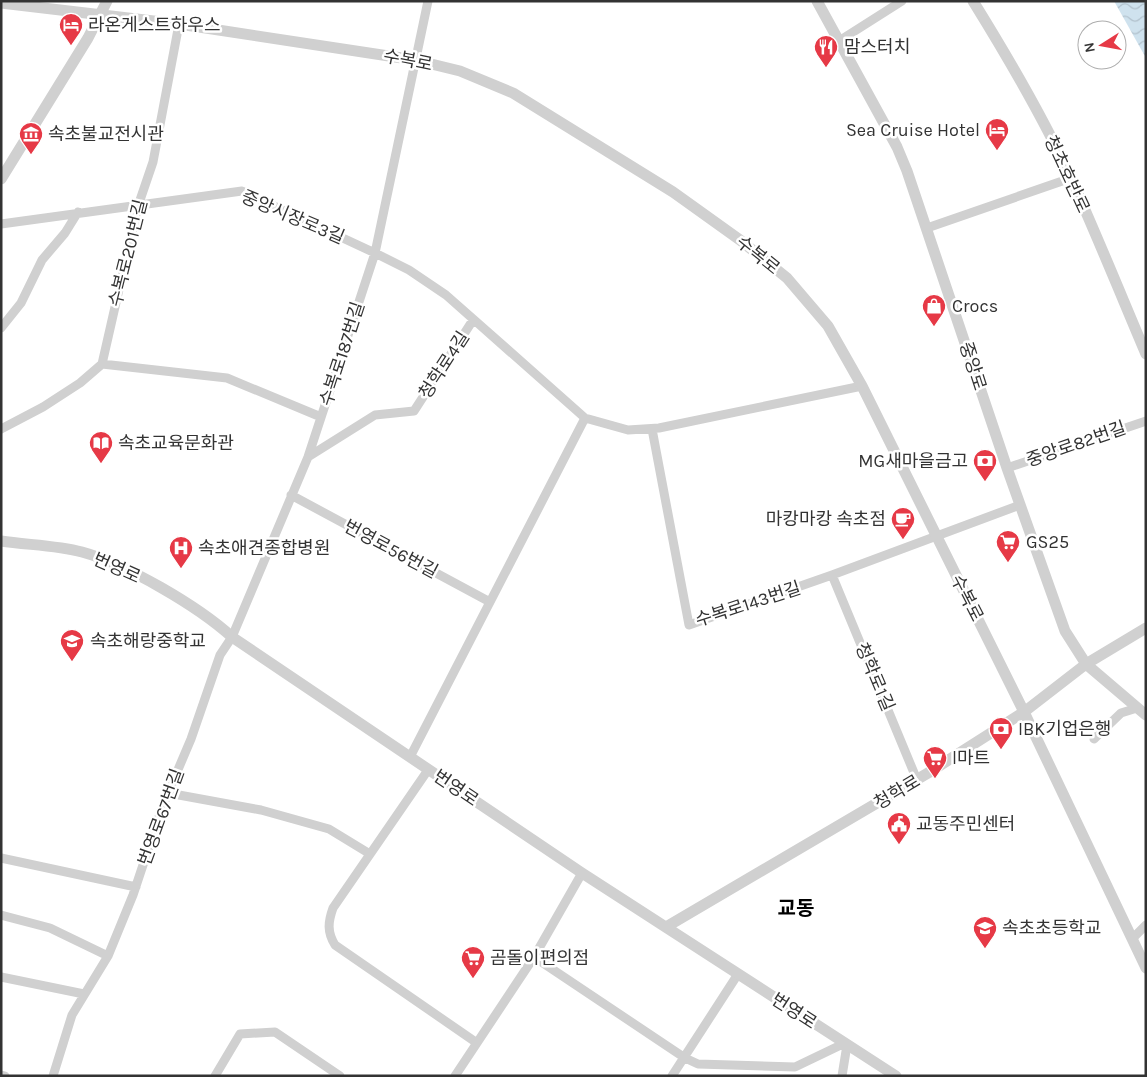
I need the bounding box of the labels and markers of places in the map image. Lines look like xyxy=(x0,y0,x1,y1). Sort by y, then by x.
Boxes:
hotel icon: 라온게스트하우스 xyxy=(58,12,84,46)
place label: 라온게스트하우스 xyxy=(88,14,220,36)
restaurant icon: 맘스터치 xyxy=(813,34,839,68)
place label: 맘스터치 xyxy=(844,36,910,58)
hotel icon: Sea Cruise Hotel xyxy=(984,117,1010,151)
place label: Sea Cruise Hotel xyxy=(846,119,980,141)
museum icon: 속초불교전시관 xyxy=(18,121,44,155)
place label: 속초불교전시관 xyxy=(48,123,164,145)
shop icon: Crocs xyxy=(921,293,947,327)
place label: Crocs xyxy=(952,295,998,317)
library icon: 속초교육문화관 xyxy=(88,430,114,464)
place label: 속초교육문화관 xyxy=(118,432,234,454)
bank icon: MG새마을금고 xyxy=(972,448,998,482)
place label: MG새마을금고 xyxy=(858,450,968,472)
cafe icon: 마캉마캉 속초점 xyxy=(890,506,916,540)
place label: 마캉마캉 속초점 xyxy=(766,508,886,530)
supermarket icon: GS25 xyxy=(995,529,1021,563)
place label: GS25 xyxy=(1026,531,1069,553)
hospital icon: 속초애견종합병원 xyxy=(168,535,194,569)
place label: 속초애견종합병원 xyxy=(198,537,330,559)
school or university icon: 속초해랑중학교 xyxy=(59,628,85,662)
place label: 속초해랑중학교 xyxy=(90,630,206,652)
bank icon: IBK기업은행 xyxy=(988,716,1014,750)
place label: IBK기업은행 xyxy=(1018,718,1111,740)
supermarket icon: l마트 xyxy=(922,745,948,779)
place label: l마트 xyxy=(952,747,990,769)
public building icon: 교동주민센터 xyxy=(886,811,912,845)
place label: 교동주민센터 xyxy=(916,813,1015,835)
school or university icon: 속초초등학교 xyxy=(972,915,998,949)
place label: 속초초등학교 xyxy=(1002,917,1101,939)
supermarket icon: 곰돌이편의점 xyxy=(460,945,486,979)
place label: 곰돌이편의점 xyxy=(490,947,589,969)

